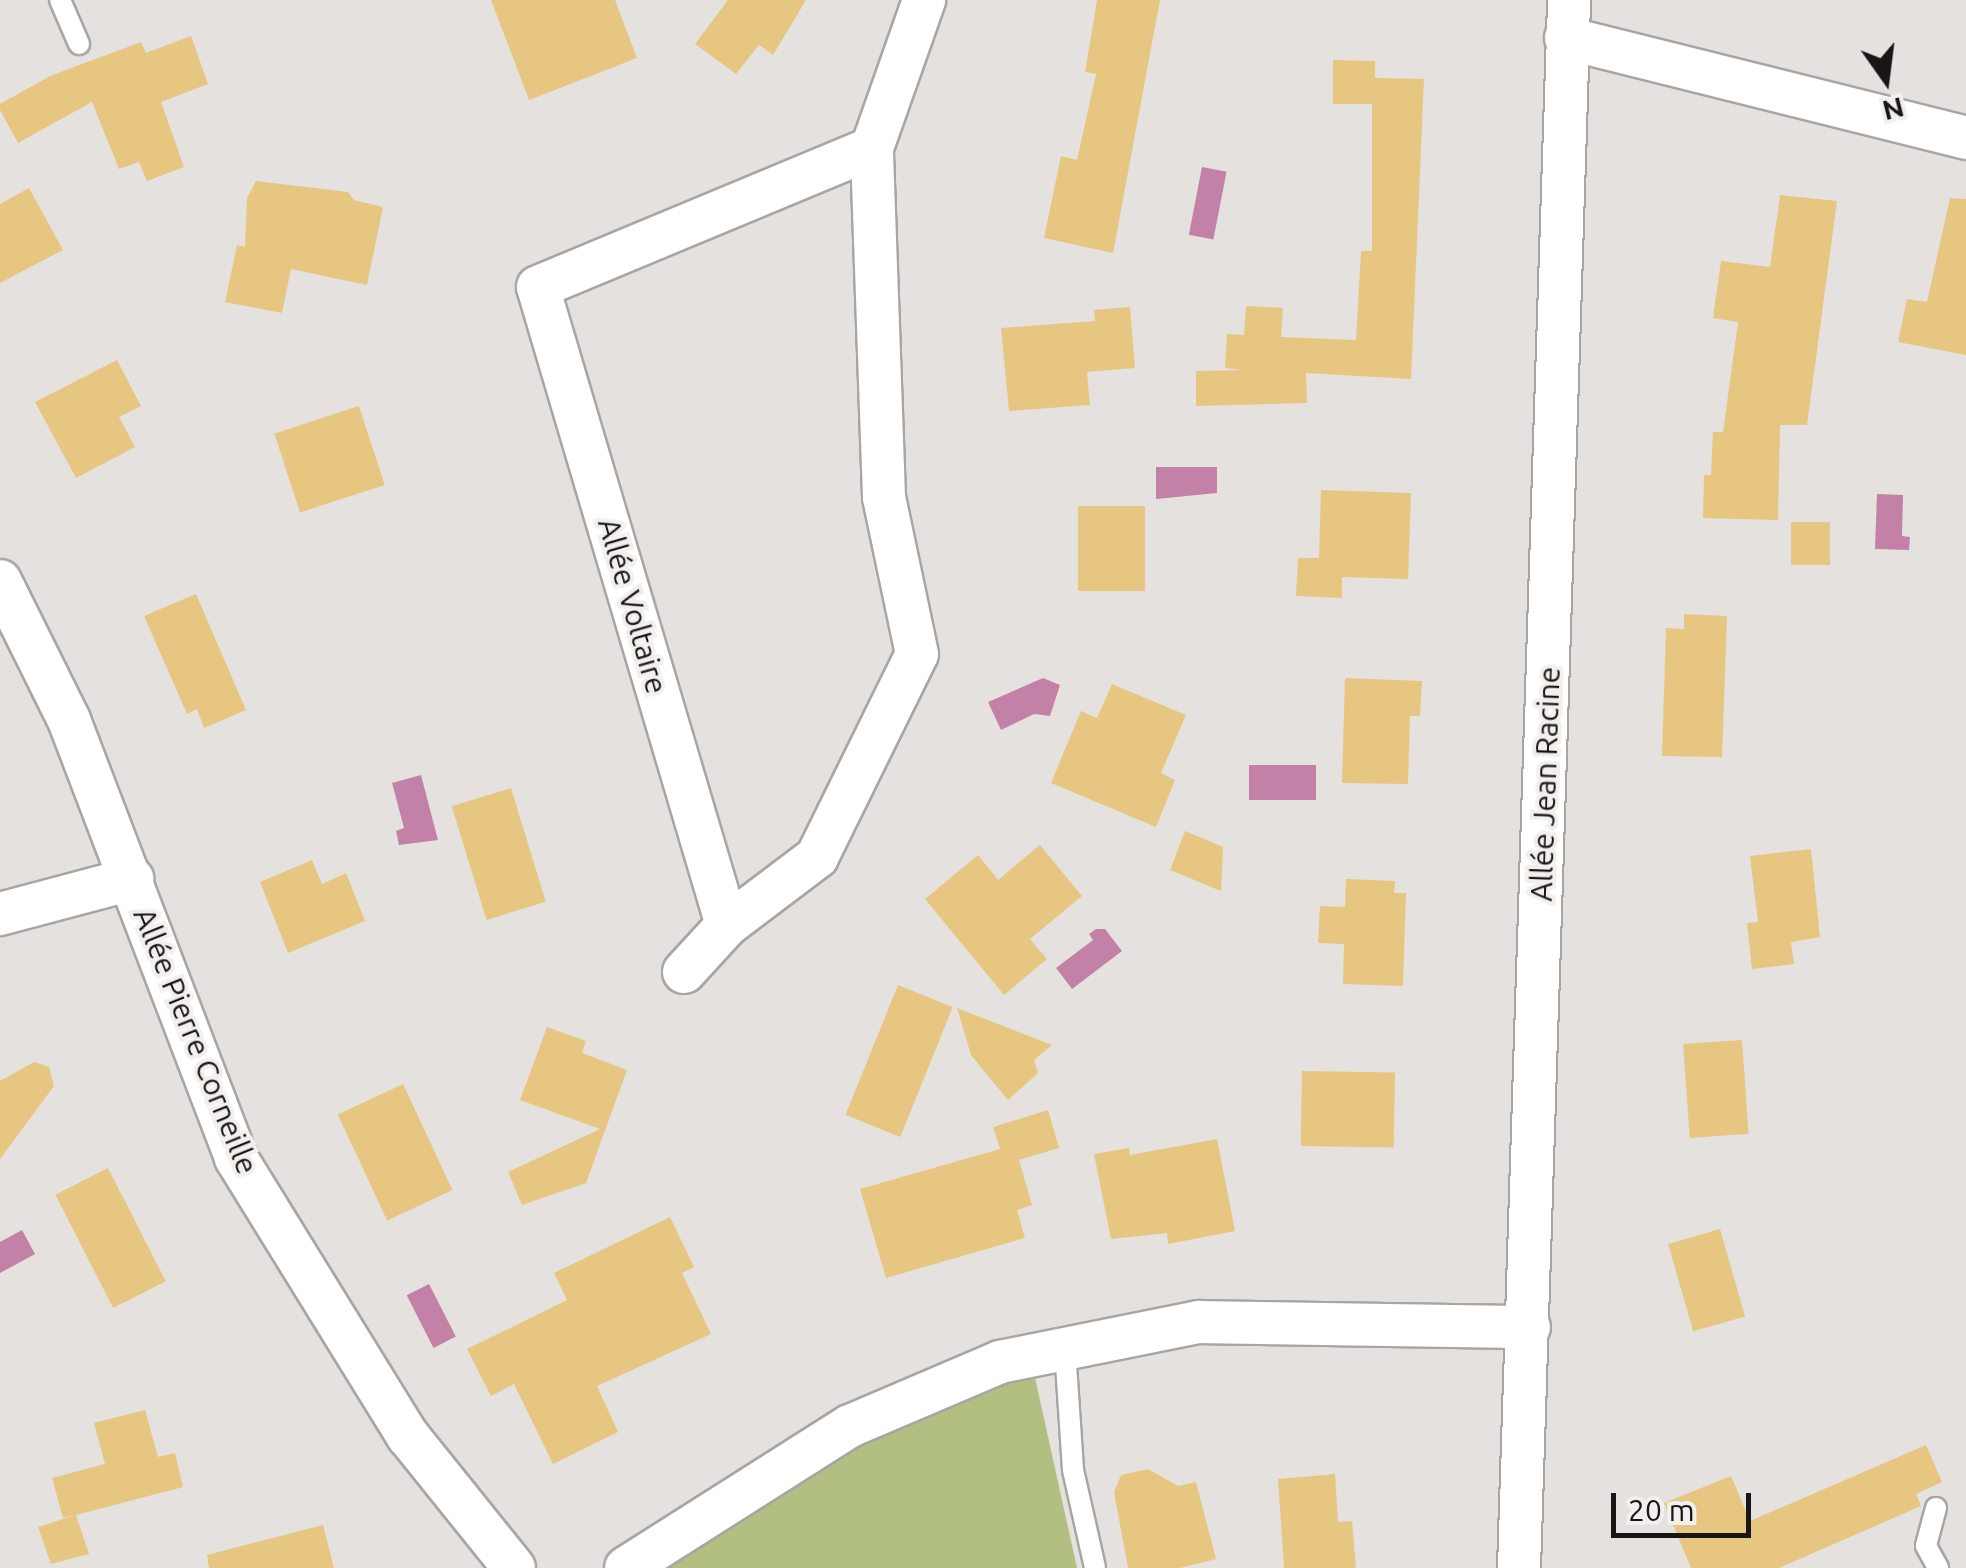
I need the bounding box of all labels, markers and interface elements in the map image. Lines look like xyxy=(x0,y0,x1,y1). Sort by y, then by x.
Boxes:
north arrow xyxy=(1836,30,1936,130)
text: N xyxy=(1880,92,1907,127)
street label: Allée Voltaire xyxy=(591,514,675,698)
street label: Allée Jean Racine xyxy=(1523,666,1567,902)
street label: Allée Pierre Corneille xyxy=(126,903,266,1179)
scale bar xyxy=(1616,1473,1756,1535)
text: 20 m xyxy=(1628,1493,1695,1527)

